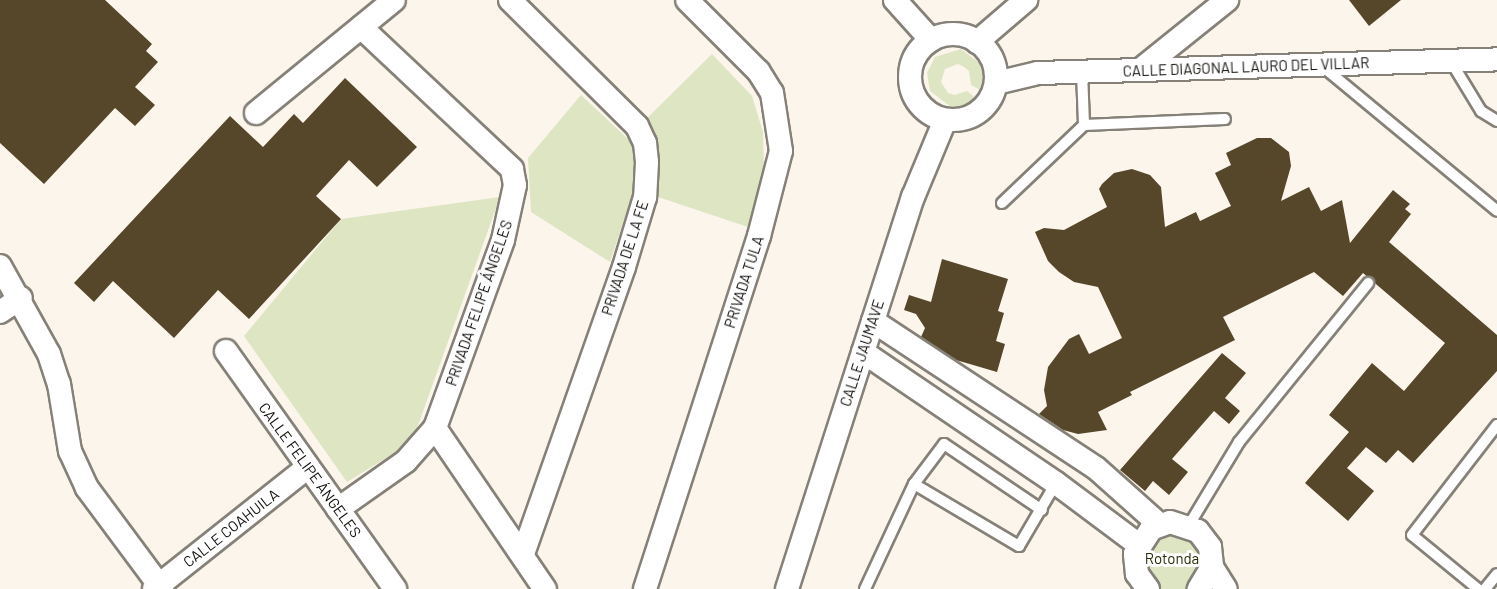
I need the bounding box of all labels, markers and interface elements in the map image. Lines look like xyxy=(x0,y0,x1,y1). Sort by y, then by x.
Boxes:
street label: CALLE DIAGONAL LAURO DEL VILLAR xyxy=(1122,54,1370,80)
street label: PRIVADA DE LA FE xyxy=(598,198,652,318)
street label: PRIVADA FELIPE ÁNGELES xyxy=(442,218,516,388)
street label: PRIVADA TULA xyxy=(721,234,767,330)
street label: CALLE JAUMAVE xyxy=(836,297,888,409)
street label: CALLE FELIPE ÁNGELES xyxy=(255,399,365,541)
street label: CALLE COAHUILA xyxy=(180,485,282,571)
park label: Rotonda xyxy=(1145,550,1199,568)

